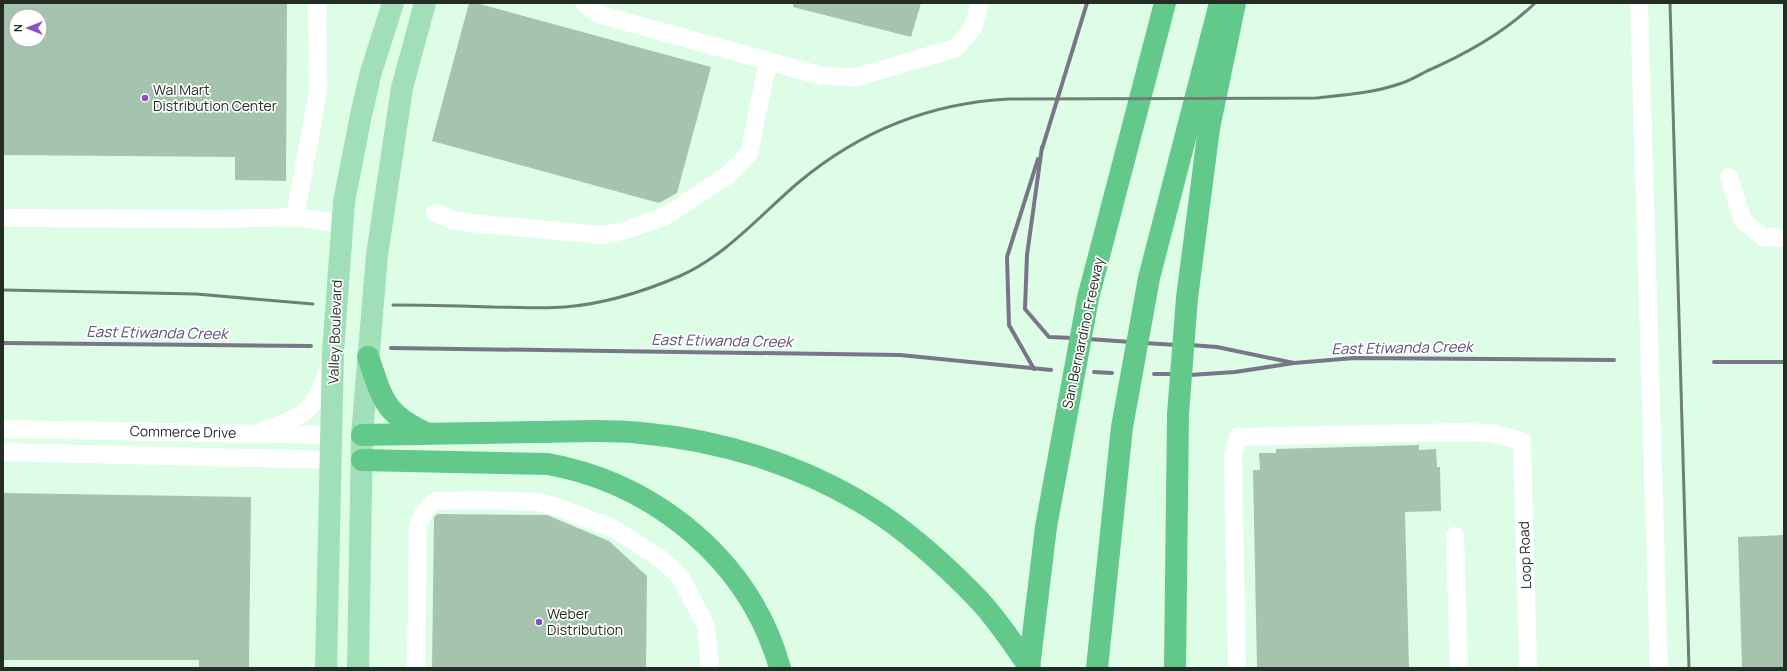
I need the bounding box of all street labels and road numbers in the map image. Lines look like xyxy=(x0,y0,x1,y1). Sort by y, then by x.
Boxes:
street label: San Bernardino Freeway xyxy=(1057,255,1108,410)
street label: Valley Boulevard xyxy=(323,279,346,384)
street label: Commerce Drive xyxy=(130,421,236,442)
street label: Loop Road xyxy=(1514,521,1535,589)

